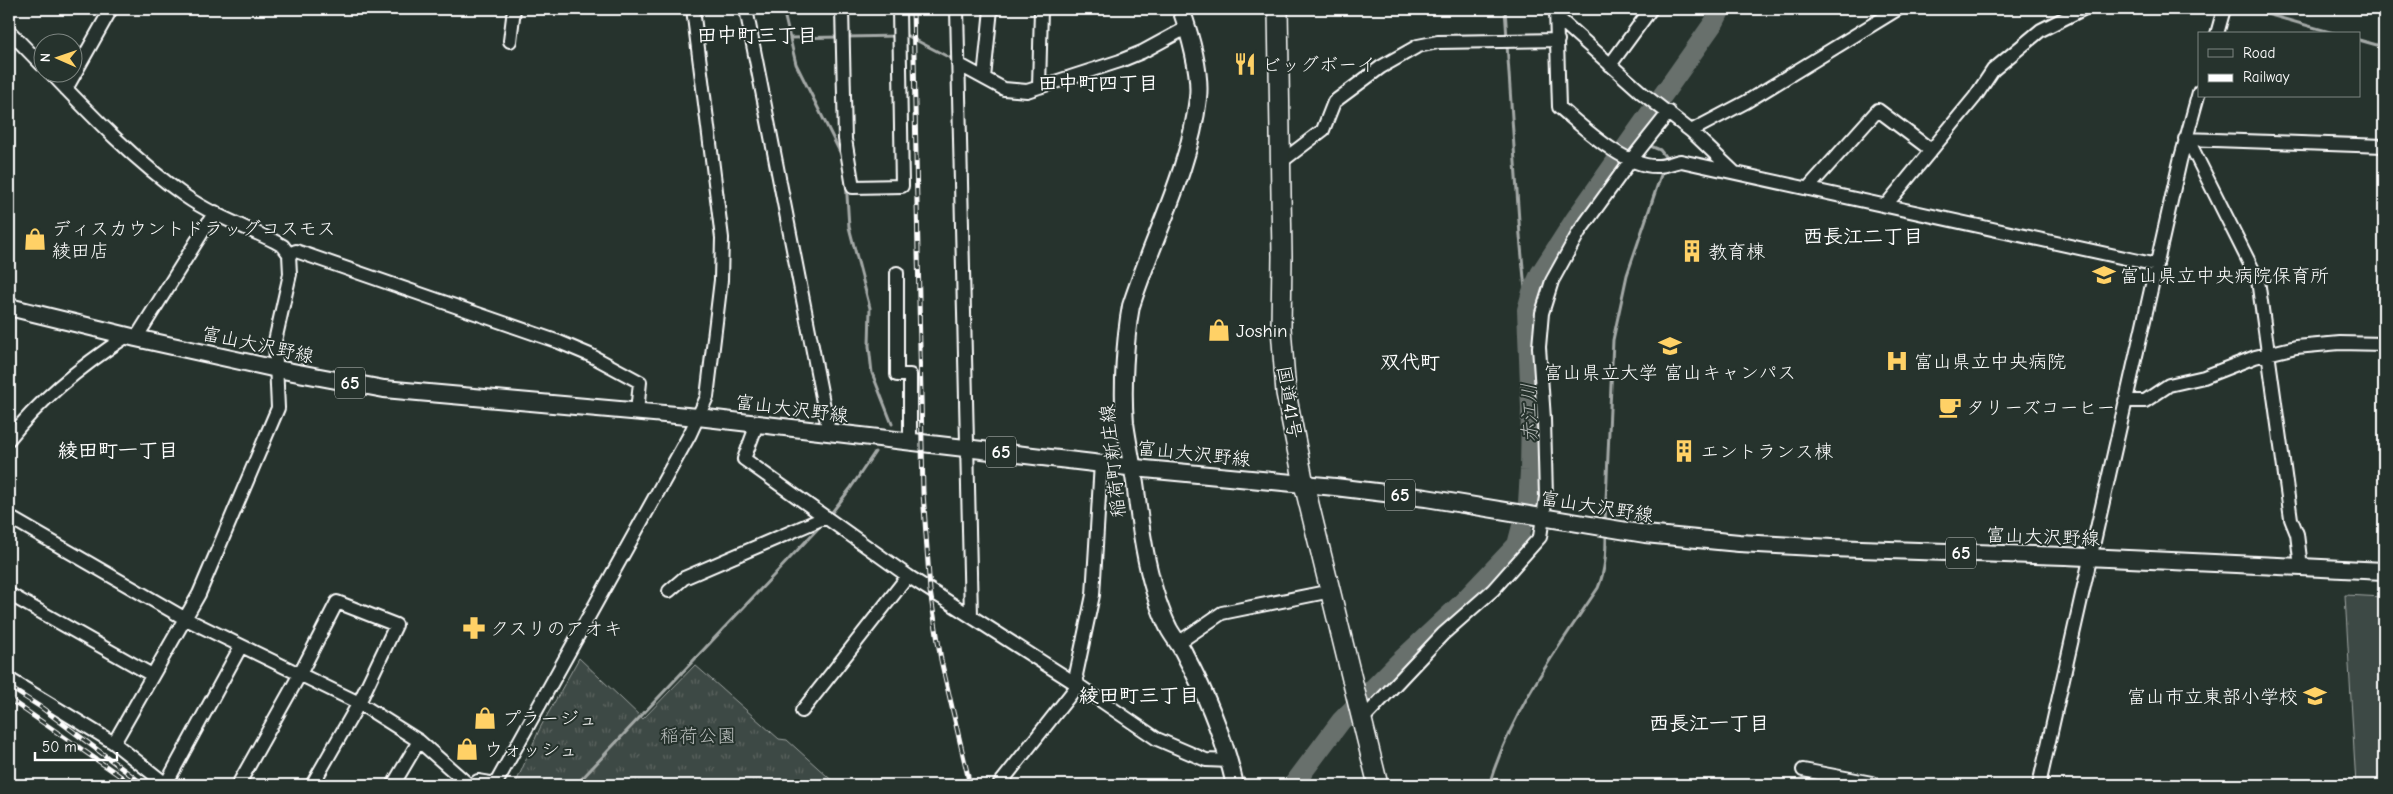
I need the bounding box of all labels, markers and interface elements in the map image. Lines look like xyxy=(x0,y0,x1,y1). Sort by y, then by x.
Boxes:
district label: 田中町三丁目 xyxy=(697,24,817,47)
north arrow xyxy=(32,32,82,82)
legend xyxy=(2198,32,2360,98)
text: Road xyxy=(2243,44,2275,62)
restaurant icon: ビッグボーイ xyxy=(1232,51,1258,77)
text: N xyxy=(37,53,54,62)
place label: ビッグボーイ xyxy=(1262,54,1376,76)
text: Railway xyxy=(2243,68,2290,86)
district label: 田中町四丁目 xyxy=(1038,72,1158,95)
place label: ディスカウントドラッグコスモス 綾田店 xyxy=(52,218,336,262)
district label: 西長江二丁目 xyxy=(1803,225,1923,248)
shop icon: ディスカウントドラッグコスモス 綾田店 xyxy=(22,226,48,252)
building icon: 教育棟 xyxy=(1679,238,1705,264)
place label: 教育棟 xyxy=(1708,241,1765,263)
school or university icon: 富山県立中央病院保育所 xyxy=(2091,262,2117,288)
place label: 富山県立中央病院保育所 xyxy=(2120,265,2329,287)
shop icon: Joshin xyxy=(1206,317,1232,343)
place label: Joshin xyxy=(1236,320,1288,342)
street label: 富山大沢野線 xyxy=(200,322,316,368)
school or university icon: 富山県立大学 富山キャンパス xyxy=(1657,333,1683,359)
hospital icon: 富山県立中央病院 xyxy=(1884,348,1910,374)
district label: 双代町 xyxy=(1380,351,1440,374)
place label: 富山県立中央病院 xyxy=(1914,351,2066,373)
place label: 富山県立大学 富山キャンパス xyxy=(1544,362,1796,384)
street label: 国道41号 xyxy=(1272,364,1306,440)
road number: 65 xyxy=(335,368,365,398)
water label: 赤江川 xyxy=(1517,383,1542,443)
street label: 富山大沢野線 xyxy=(734,391,850,427)
cafe icon: タリーズコーヒー xyxy=(1937,394,1963,420)
place label: タリーズコーヒー xyxy=(1966,397,2115,419)
street label: 稲荷町新庄線 xyxy=(1096,403,1130,519)
road number: 65 xyxy=(986,437,1016,468)
street label: 富山大沢野線 xyxy=(1136,437,1252,471)
building icon: エントランス棟 xyxy=(1671,438,1697,464)
district label: 綾田町一丁目 xyxy=(58,439,178,462)
place label: エントランス棟 xyxy=(1700,441,1833,463)
road number: 65 xyxy=(1385,480,1415,510)
street label: 富山大沢野線 xyxy=(1539,487,1655,527)
street label: 富山大沢野線 xyxy=(1986,524,2100,550)
road number: 65 xyxy=(1946,538,1976,568)
pharmacy icon: クスリのアオキ xyxy=(461,615,487,641)
place label: クスリのアオキ xyxy=(490,618,623,640)
school or university icon: 富山市立東部小学校 xyxy=(2302,683,2328,709)
district label: 綾田町三丁目 xyxy=(1079,684,1199,707)
place label: 富山市立東部小学校 xyxy=(2127,686,2298,708)
shop icon: プラージュ xyxy=(472,705,498,731)
place label: プラージュ xyxy=(502,708,597,730)
district label: 西長江一丁目 xyxy=(1649,712,1769,735)
park label: 稲荷公園 xyxy=(660,725,736,747)
scale bar xyxy=(35,729,118,761)
shop icon: ウォッシュ xyxy=(454,736,480,762)
text: 50 m xyxy=(42,738,77,756)
place label: ウォッシュ xyxy=(484,739,578,761)

